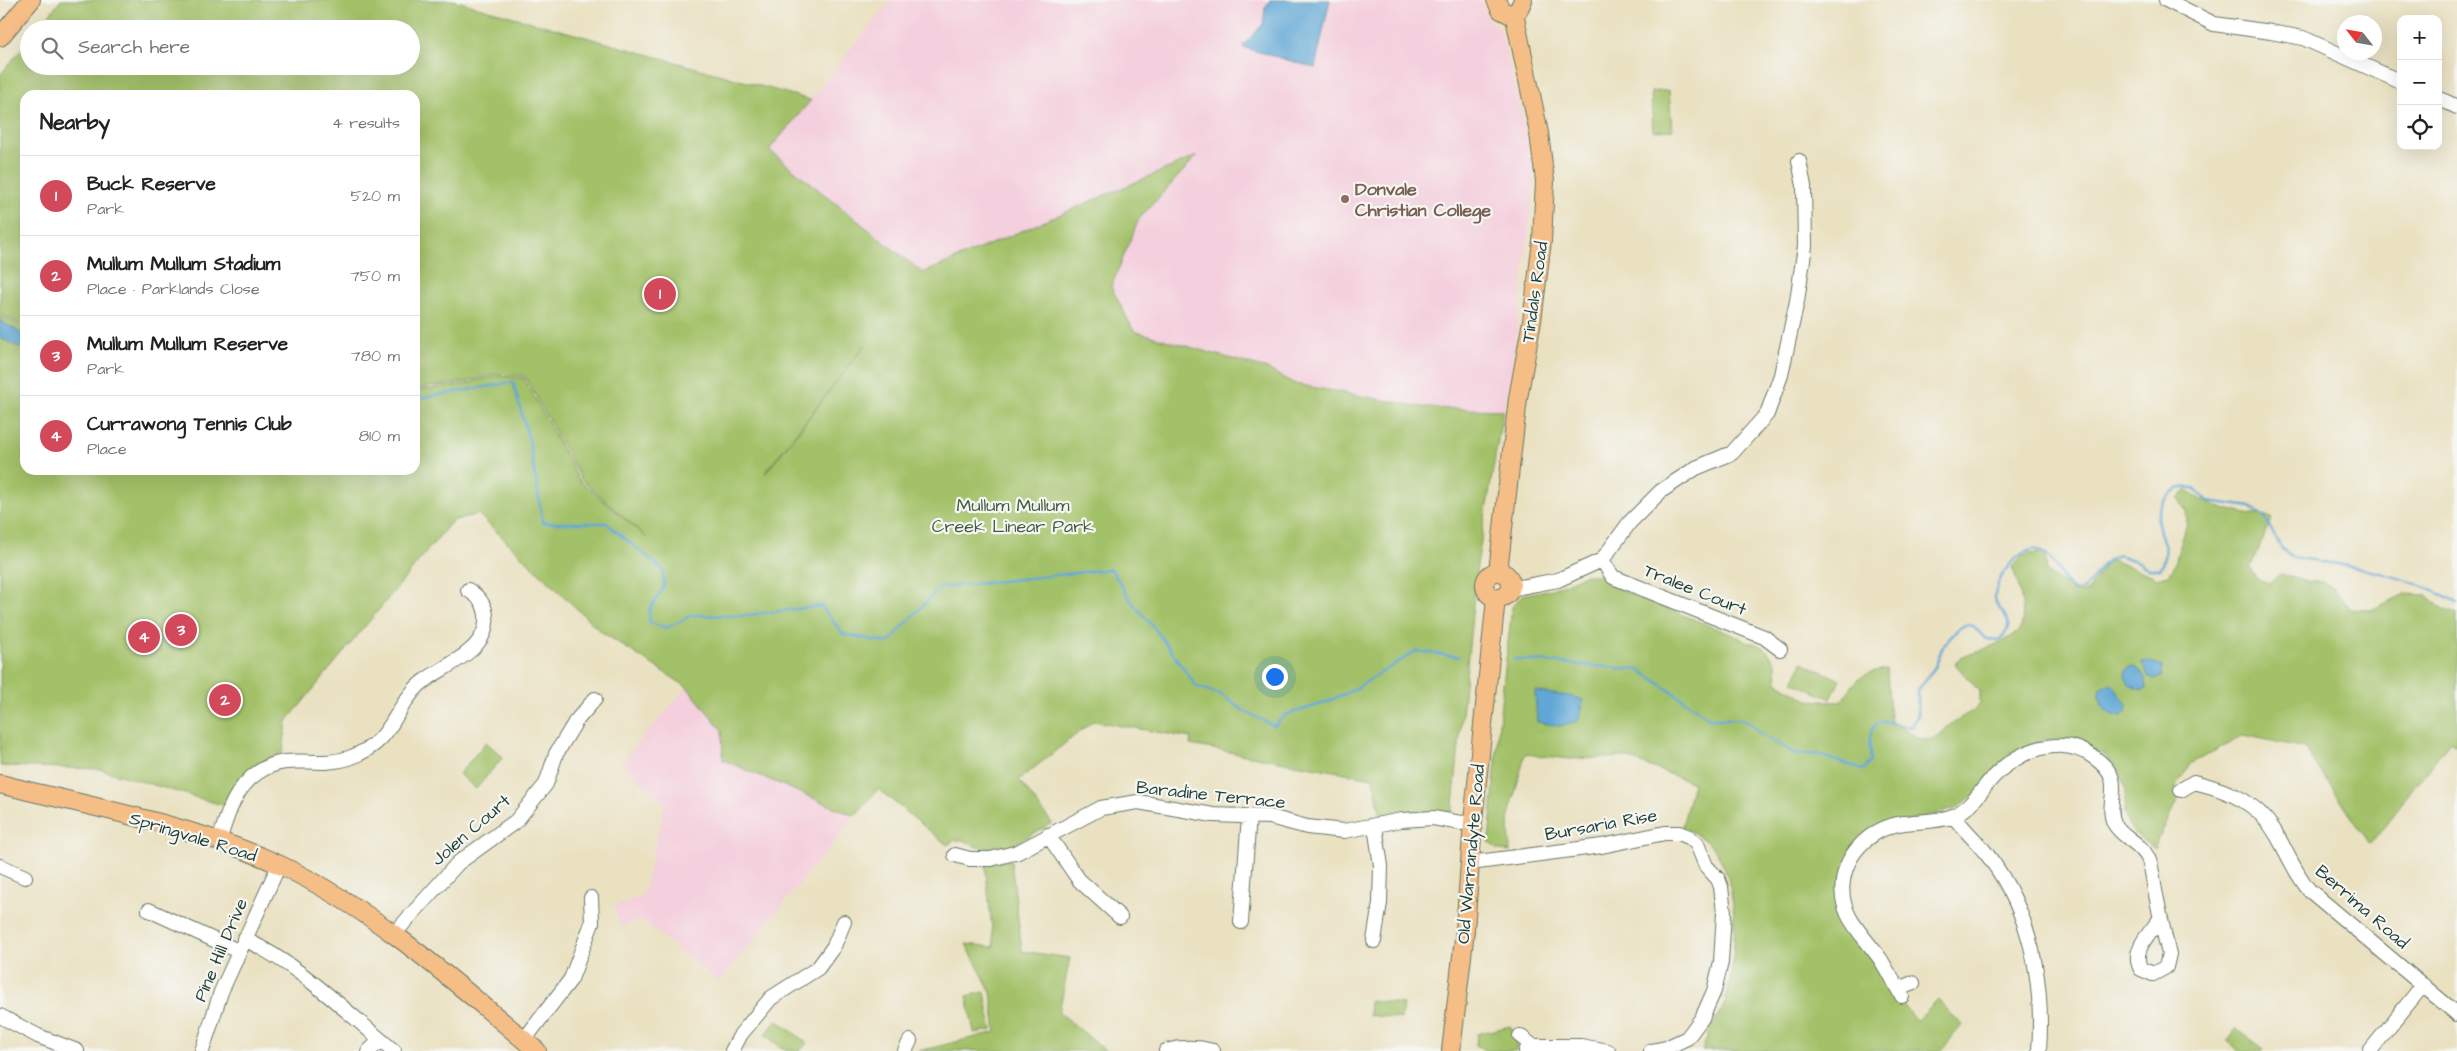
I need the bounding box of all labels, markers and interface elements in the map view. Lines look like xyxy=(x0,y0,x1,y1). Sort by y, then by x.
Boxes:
north arrow xyxy=(2337,15,2382,60)
map controls xyxy=(2397,15,2442,150)
button: + xyxy=(2397,15,2442,60)
search box xyxy=(20,20,420,75)
icon: search xyxy=(38,34,66,62)
text: Search here xyxy=(78,34,190,61)
button: − xyxy=(2397,60,2442,105)
button: locate xyxy=(2397,105,2442,150)
text: Nearby xyxy=(40,108,110,137)
text: 4 results xyxy=(332,112,400,134)
text: Buck Reserve xyxy=(87,171,216,198)
place label: Donvale Christian College xyxy=(1355,177,1491,224)
text: 1 xyxy=(55,185,57,207)
text: 520 m xyxy=(351,185,400,207)
marker: Donvale Christian College xyxy=(1339,193,1351,205)
text: Park xyxy=(87,198,124,220)
street label: Tindals Road xyxy=(1516,240,1554,344)
text: Mullum Mullum Stadium xyxy=(87,251,280,278)
text: 2 xyxy=(51,265,61,287)
text: 750 m xyxy=(350,265,400,287)
pin: 1 xyxy=(644,275,676,313)
text: Place · Parklands Close xyxy=(87,278,260,300)
text: Mullum Mullum Reserve xyxy=(87,331,288,358)
text: 3 xyxy=(52,345,60,367)
text: 780 m xyxy=(351,345,400,367)
text: Park xyxy=(87,358,124,380)
text: Currawong Tennis Club xyxy=(87,411,292,438)
text: 4 xyxy=(51,425,61,447)
text: 810 m xyxy=(359,425,400,447)
text: Place xyxy=(87,438,127,460)
park label: Mullum Mullum Creek Linear Park xyxy=(932,493,1094,539)
street label: Tralee Court xyxy=(1640,558,1751,622)
pin: 3 xyxy=(165,611,197,649)
pin: 4 xyxy=(128,618,160,656)
your location xyxy=(1262,664,1288,690)
pin: 2 xyxy=(209,681,241,719)
street label: Old Warrandyte Road xyxy=(1451,763,1492,945)
street label: Baradine Terrace xyxy=(1135,775,1287,815)
street label: Jolen Court xyxy=(426,788,517,871)
street label: Bursaria Rise xyxy=(1543,803,1659,847)
street label: Springvale Road xyxy=(126,806,260,869)
street label: Berrima Road xyxy=(2310,859,2414,955)
street label: Pine Hill Drive xyxy=(188,894,254,1006)

